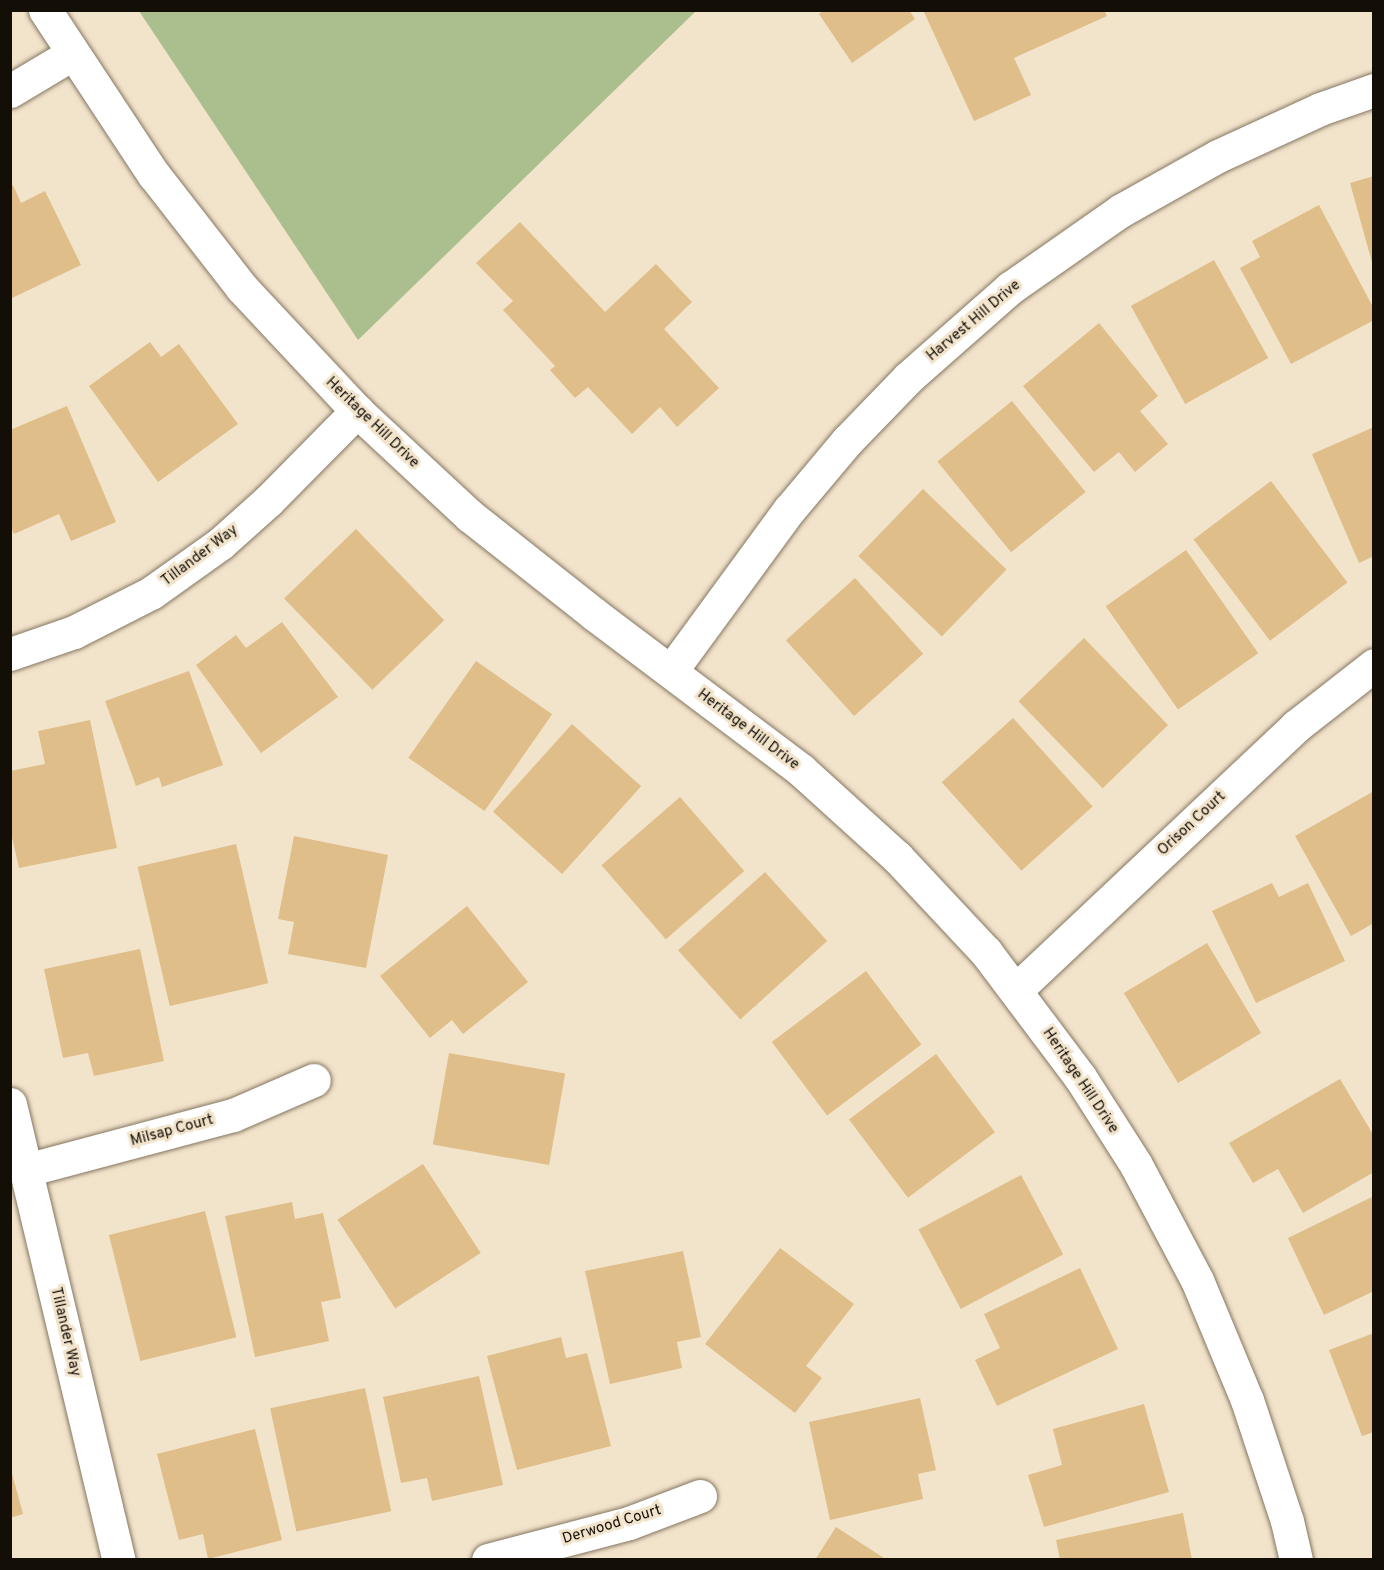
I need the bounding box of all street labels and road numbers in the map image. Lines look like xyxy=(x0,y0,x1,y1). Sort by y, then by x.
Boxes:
street label: Harvest Hill Drive xyxy=(923,277,1025,365)
street label: Heritage Hill Drive xyxy=(321,374,423,472)
street label: Tillander Way xyxy=(158,521,242,591)
street label: Heritage Hill Drive xyxy=(693,686,803,774)
street label: Orison Court xyxy=(1154,788,1230,860)
street label: Heritage Hill Drive xyxy=(1038,1025,1122,1137)
street label: Milsap Court xyxy=(129,1111,215,1151)
street label: Tillander Way xyxy=(46,1286,84,1378)
street label: Derwood Court xyxy=(560,1501,664,1549)

